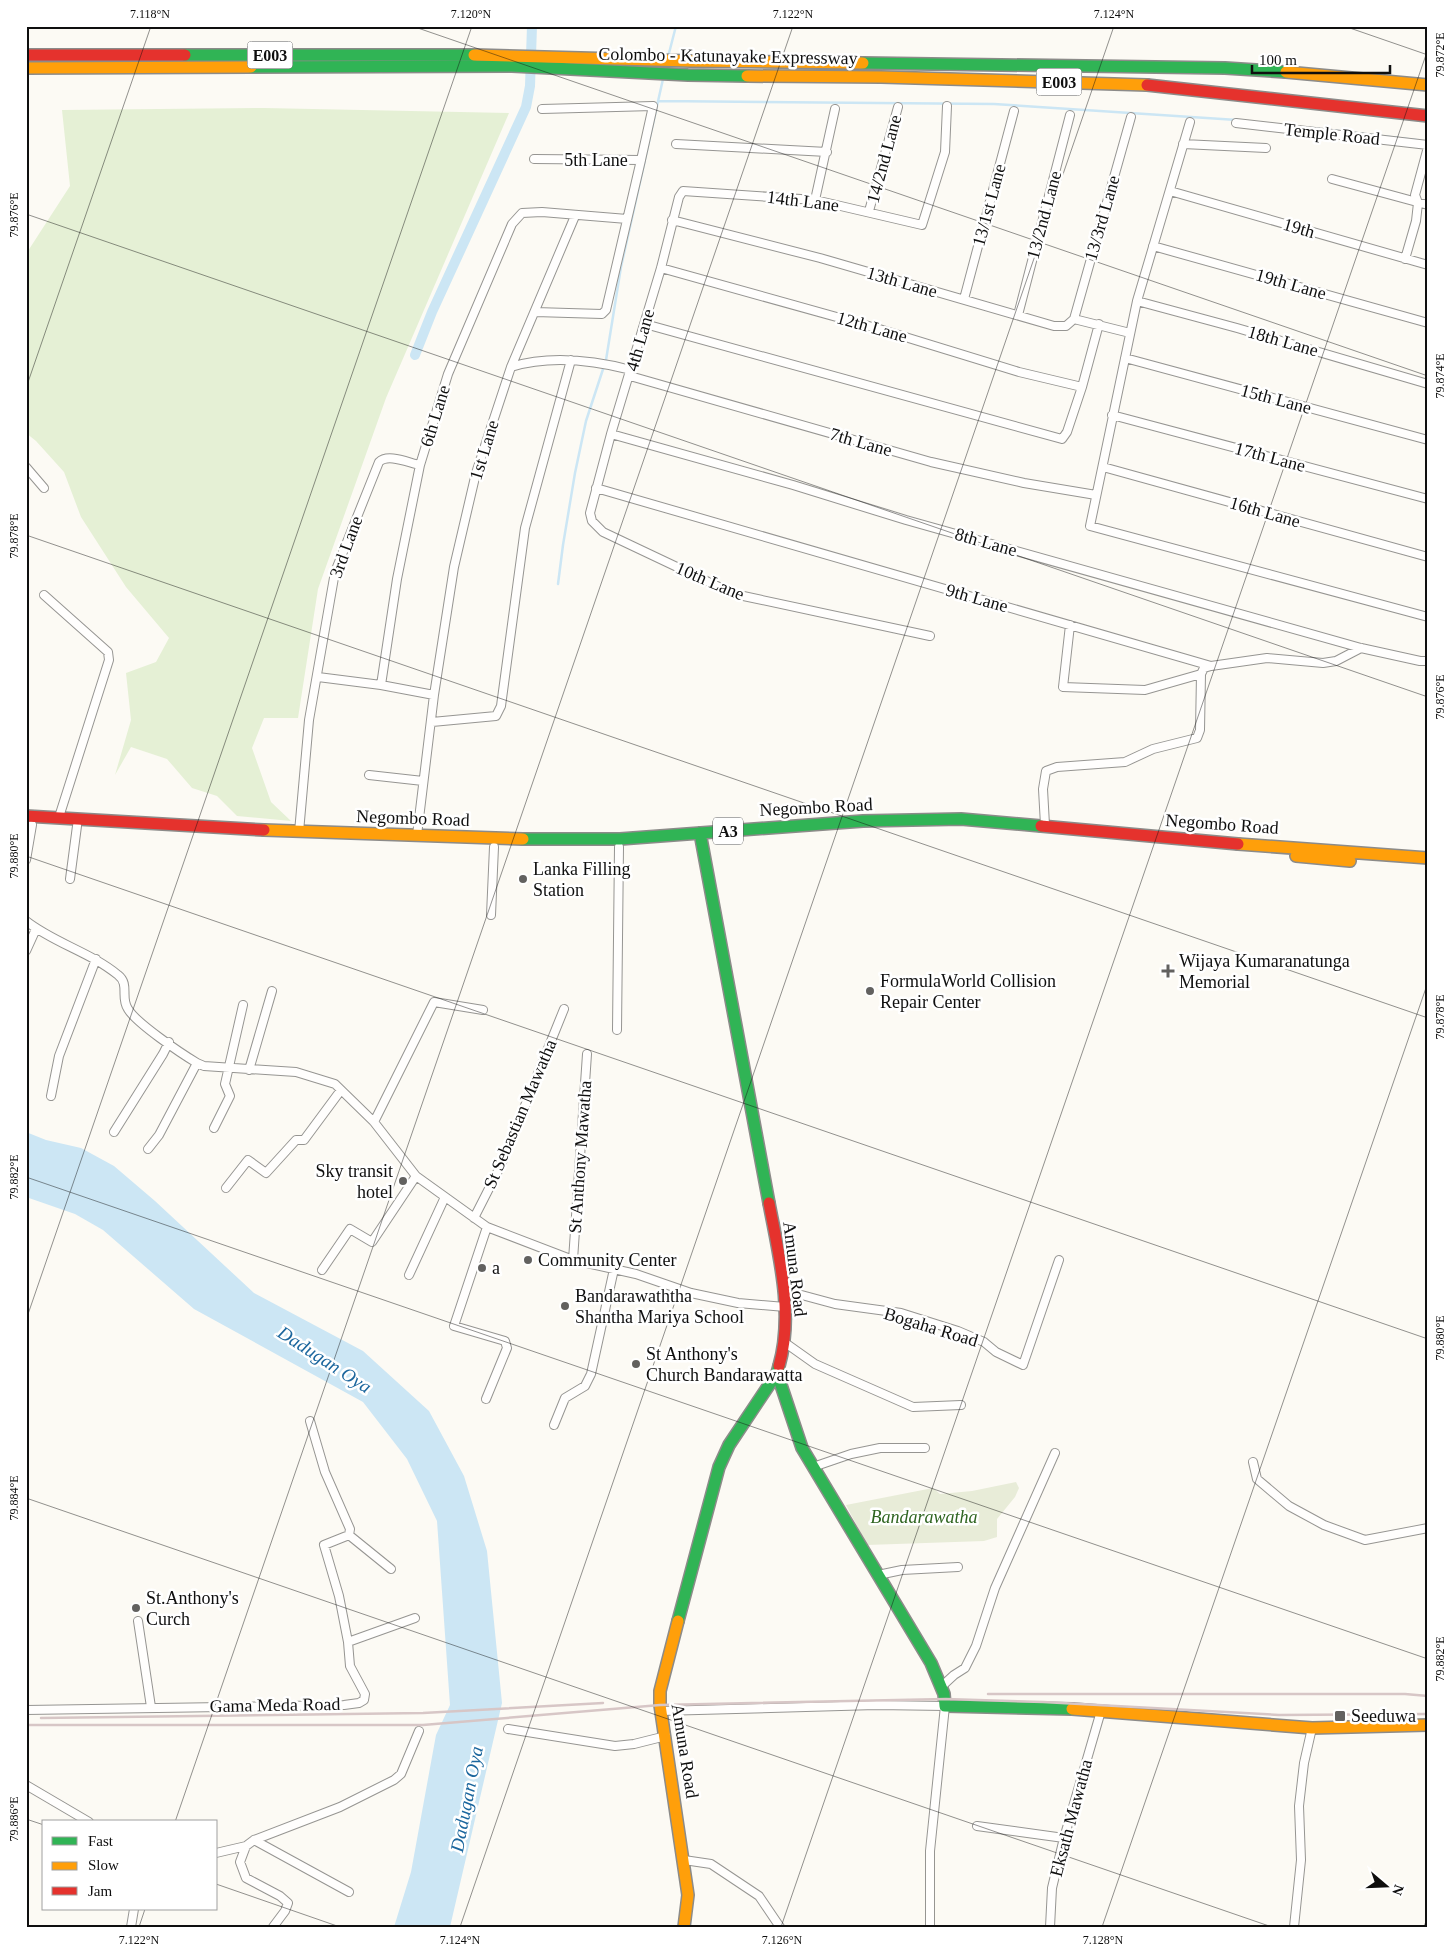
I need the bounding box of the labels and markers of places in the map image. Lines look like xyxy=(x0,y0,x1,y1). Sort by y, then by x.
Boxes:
place label: Lanka Filling Station xyxy=(533,859,631,900)
marker: Lanka Filling Station xyxy=(517,873,529,885)
place label: Wijaya Kumaranatunga Memorial xyxy=(1179,951,1350,992)
marker: Wijaya Kumaranatunga Memorial xyxy=(1161,964,1175,978)
place label: FormulaWorld Collision Repair Center xyxy=(880,971,1056,1012)
marker: FormulaWorld Collision Repair Center xyxy=(864,985,876,997)
place label: Sky transit hotel xyxy=(315,1161,393,1202)
marker: Sky transit hotel xyxy=(397,1175,409,1187)
place label: Community Center xyxy=(538,1250,677,1270)
marker: Community Center xyxy=(522,1254,534,1266)
place label: a xyxy=(492,1258,500,1278)
marker: a xyxy=(476,1262,488,1274)
place label: Bandarawaththa Shantha Mariya School xyxy=(575,1286,744,1327)
marker: Bandarawaththa Shantha Mariya School xyxy=(559,1300,571,1312)
place label: St Anthony's Church Bandarawatta xyxy=(646,1344,802,1385)
marker: St Anthony's Church Bandarawatta xyxy=(630,1358,642,1370)
place label: St.Anthony's Curch xyxy=(146,1588,239,1629)
marker: St.Anthony's Curch xyxy=(130,1602,142,1614)
place label: Seeduwa xyxy=(1351,1706,1416,1726)
marker: Seeduwa xyxy=(1333,1709,1347,1723)

